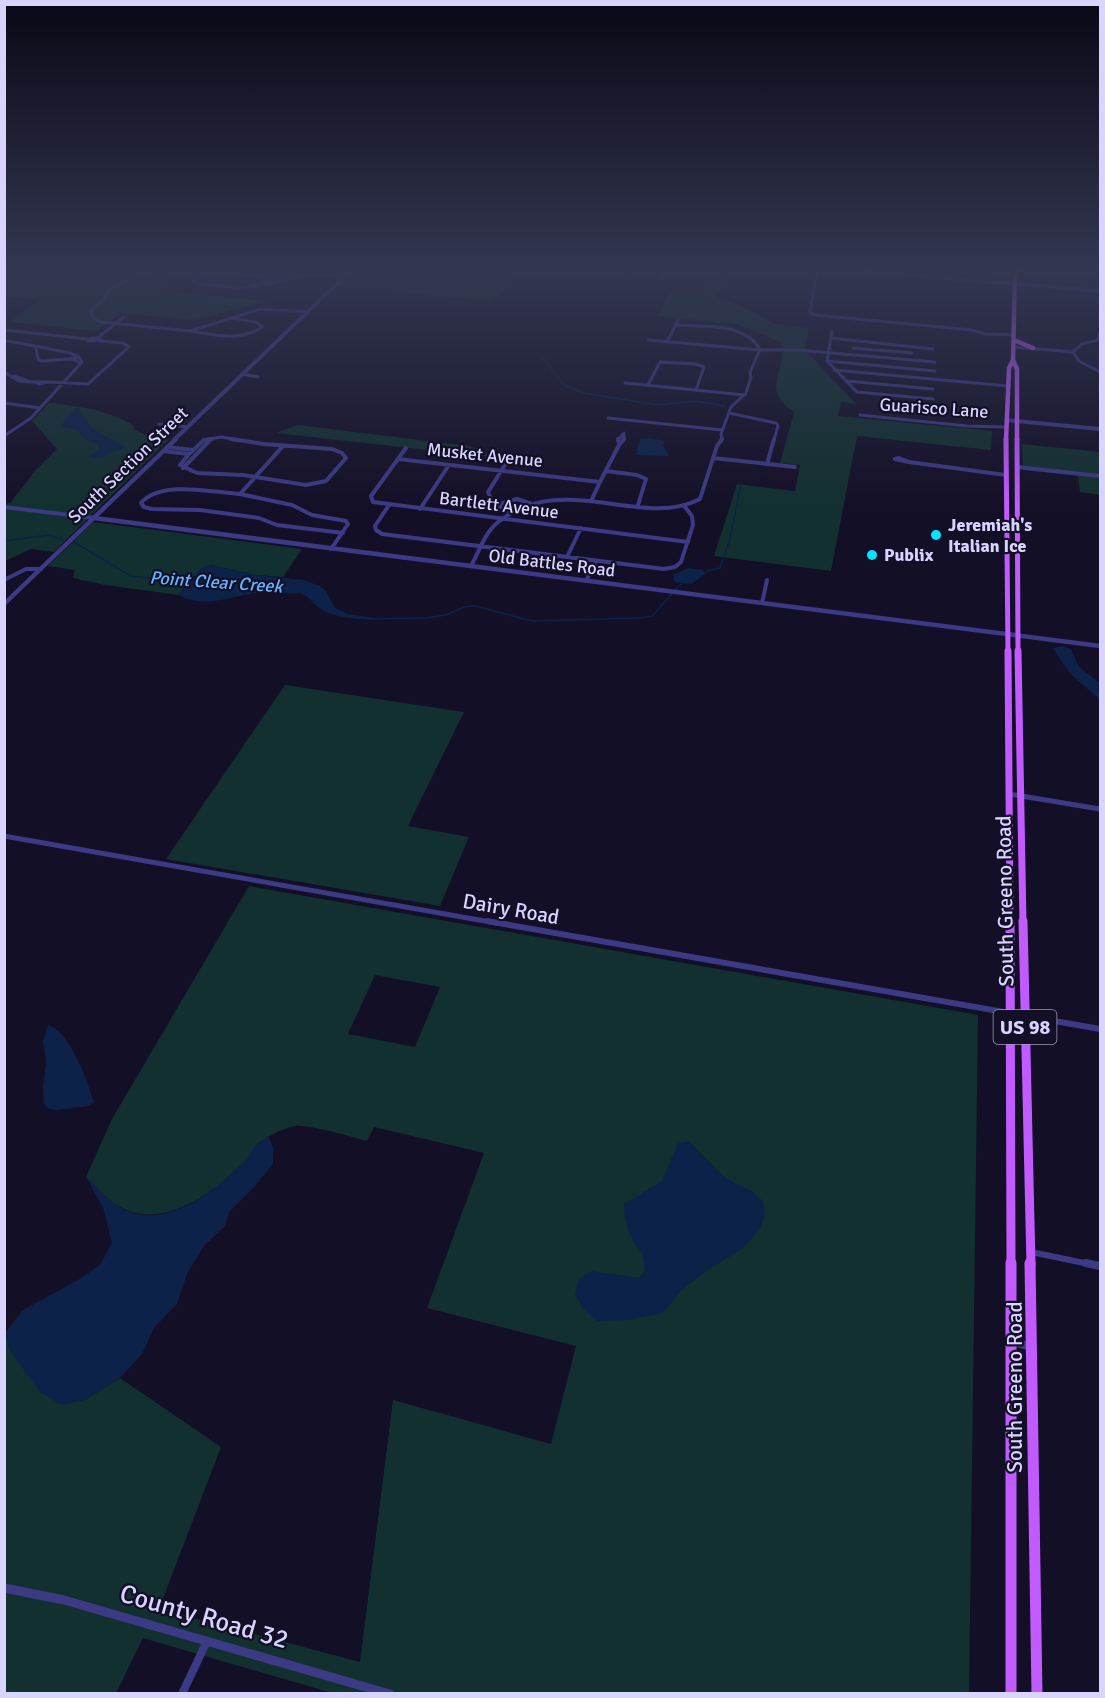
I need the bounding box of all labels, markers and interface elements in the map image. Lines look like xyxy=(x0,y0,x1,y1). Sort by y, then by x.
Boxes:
street label: Guarisco Lane xyxy=(879,393,989,423)
street label: South Section Street xyxy=(63,402,193,528)
street label: Musket Avenue xyxy=(426,438,544,472)
street label: Bartlett Avenue xyxy=(438,487,560,523)
place label: Jeremiah's Italian Ice xyxy=(948,514,1032,557)
marker: Jeremiah's Italian Ice xyxy=(929,528,943,542)
street label: Old Battles Road xyxy=(487,544,617,582)
place label: Publix xyxy=(884,544,934,566)
marker: Publix xyxy=(865,548,879,562)
water label: Point Clear Creek xyxy=(149,566,285,598)
street label: South Greeno Road xyxy=(991,815,1019,987)
street label: Dairy Road xyxy=(461,888,561,930)
road number: US 98 xyxy=(994,1010,1056,1044)
street label: South Greeno Road xyxy=(1002,1301,1028,1473)
street label: County Road 32 xyxy=(116,1578,292,1656)

